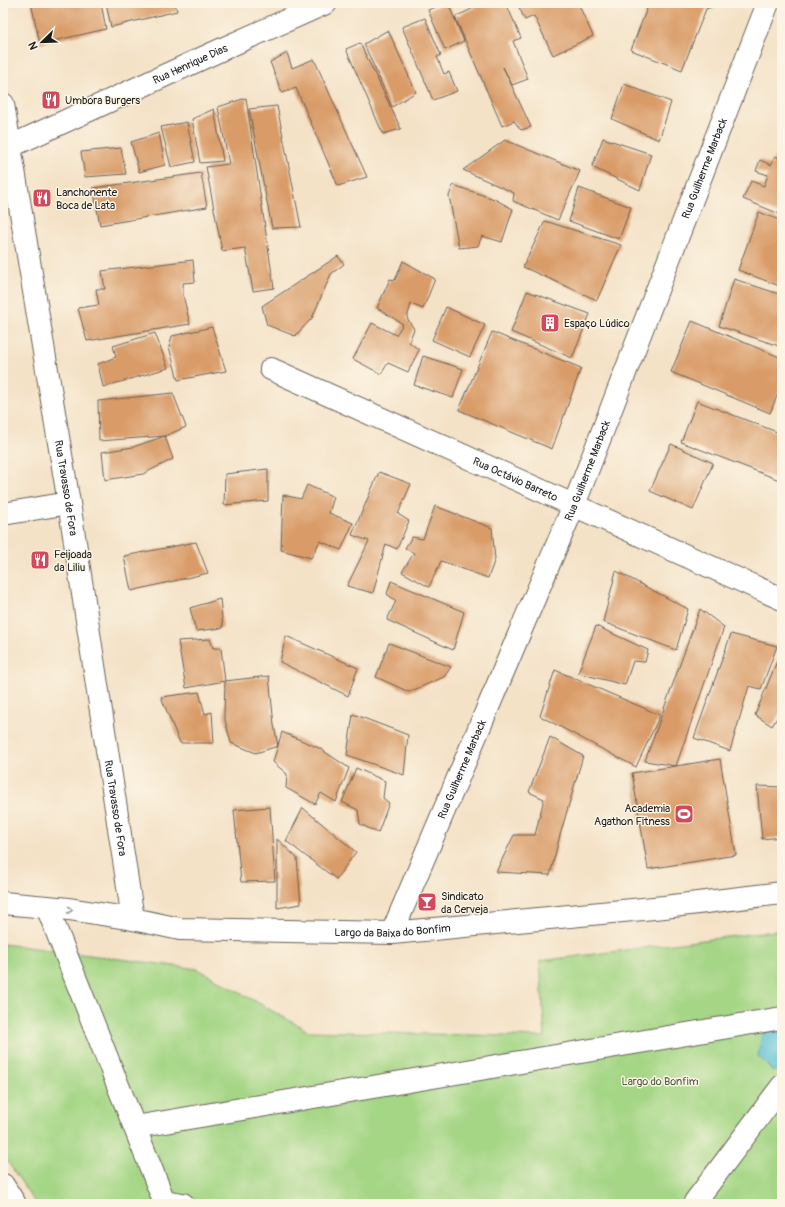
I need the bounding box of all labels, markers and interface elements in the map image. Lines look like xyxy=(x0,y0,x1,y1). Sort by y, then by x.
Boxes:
north arrow xyxy=(22,22,62,62)
text: N xyxy=(26,39,41,52)
street label: Rua Henrique Dias xyxy=(151,41,230,87)
restaurant icon: Umbora Burgers xyxy=(40,89,62,111)
place label: Umbora Burgers xyxy=(65,94,140,107)
street label: Rua Guilherme Marback xyxy=(679,116,730,220)
place label: Lanchonente Boca de Lata xyxy=(56,186,118,212)
restaurant icon: Lanchonente Boca de Lata xyxy=(31,187,53,209)
building icon: Espaço Lúdico xyxy=(539,312,561,334)
place label: Espaço Lúdico xyxy=(564,317,630,330)
street label: Rua Guilherme Marback xyxy=(562,418,613,523)
street label: Rua Travasso de Fora xyxy=(52,439,80,537)
street label: Rua Octávio Barreto xyxy=(471,454,560,504)
place label: Feijoada da Liliu xyxy=(54,548,92,574)
restaurant icon: Feijoada da Liliu xyxy=(29,549,51,571)
street label: Rua Guilherme Marback xyxy=(435,717,489,821)
street label: Rua Travasso de Fora xyxy=(102,759,130,857)
place label: Academia Agathon Fitness xyxy=(594,802,670,828)
sports icon: Academia Agathon Fitness xyxy=(673,803,695,825)
place label: Sindicato da Cerveja xyxy=(441,890,488,916)
bar icon: Sindicato da Cerveja xyxy=(416,891,438,913)
one-way arrow xyxy=(67,905,73,914)
street label: Largo da Baixa do Bonfim xyxy=(334,921,451,940)
park label: Largo do Bonfim xyxy=(622,1075,699,1088)

